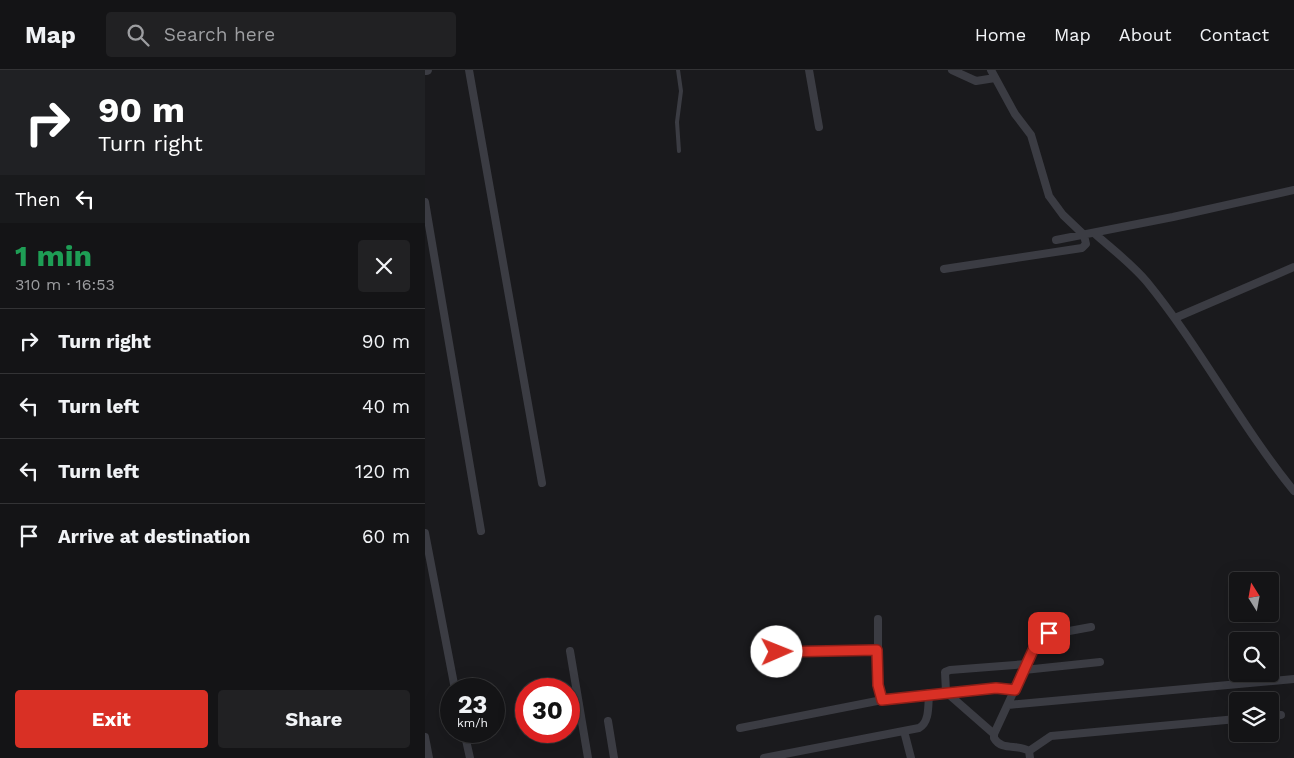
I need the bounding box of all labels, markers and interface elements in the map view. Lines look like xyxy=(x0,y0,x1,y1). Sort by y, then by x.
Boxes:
search box xyxy=(106,12,456,57)
text: Map xyxy=(25,21,76,49)
icon: search xyxy=(124,21,152,49)
text: Search here xyxy=(164,23,275,46)
text: Home xyxy=(975,24,1026,45)
text: Map xyxy=(1054,24,1091,45)
text: About xyxy=(1119,24,1171,45)
text: Contact xyxy=(1199,24,1269,45)
text: 90 m xyxy=(98,89,185,131)
icon: right xyxy=(15,90,80,155)
text: Turn right xyxy=(98,131,203,156)
icon: left xyxy=(71,185,99,213)
text: Then xyxy=(15,188,61,211)
text: 1 min xyxy=(15,238,92,273)
button: close xyxy=(358,240,410,292)
text: 310 m · 16:53 xyxy=(15,275,115,294)
icon: right xyxy=(15,327,43,355)
text: Turn right xyxy=(58,330,151,353)
text: 90 m xyxy=(362,330,410,353)
icon: left xyxy=(15,392,43,420)
text: Turn left xyxy=(58,395,139,418)
text: 40 m xyxy=(362,395,410,418)
icon: left xyxy=(15,457,43,485)
text: Turn left xyxy=(58,460,139,483)
text: 120 m xyxy=(355,460,410,483)
icon: arrive xyxy=(15,522,43,550)
text: Arrive at destination xyxy=(58,525,250,548)
text: 60 m xyxy=(362,525,410,548)
north arrow xyxy=(1229,572,1279,622)
map controls xyxy=(1229,572,1279,742)
pin xyxy=(1028,612,1070,654)
icon: arrive xyxy=(1035,619,1063,647)
position arrow xyxy=(750,625,802,677)
button: search xyxy=(1229,632,1279,682)
speed limit sign: 30 xyxy=(515,678,580,743)
button: Exit xyxy=(15,690,208,748)
button: Share xyxy=(218,690,410,748)
text: 23 xyxy=(458,690,487,719)
button: layers xyxy=(1229,692,1279,742)
text: km/h xyxy=(457,716,488,730)

